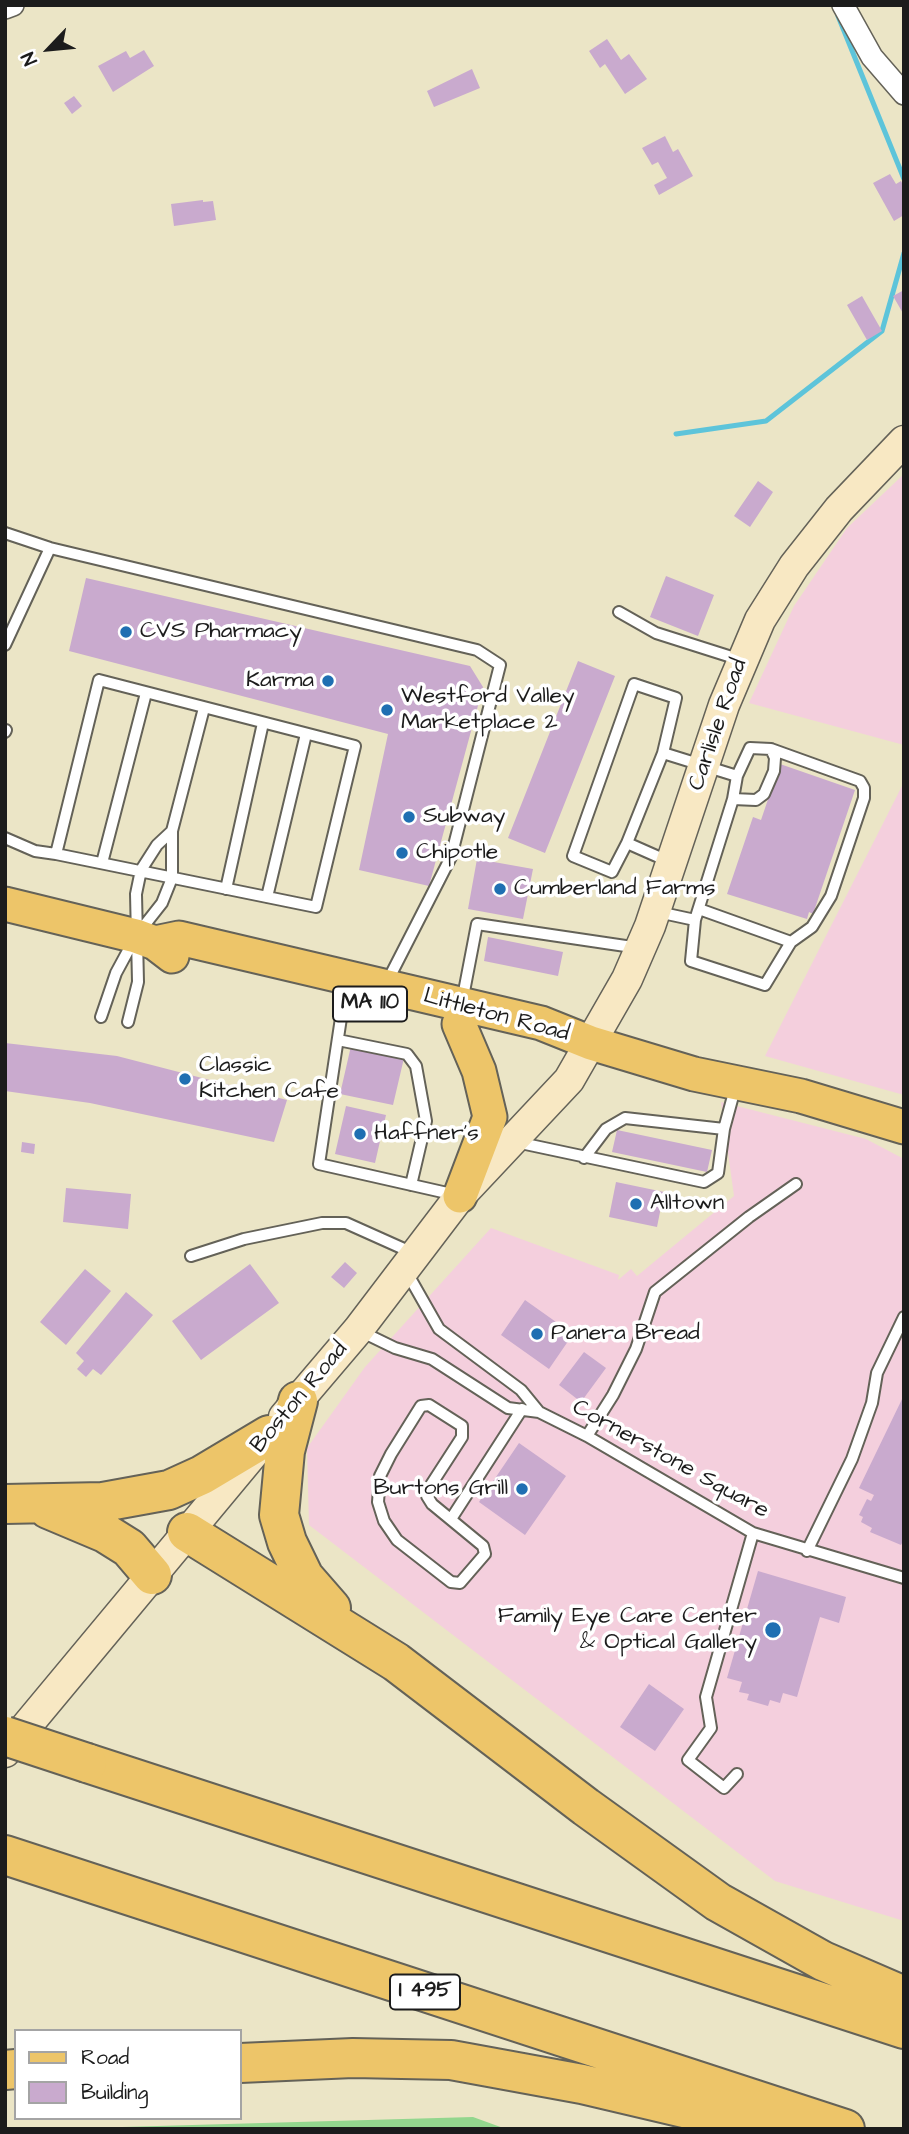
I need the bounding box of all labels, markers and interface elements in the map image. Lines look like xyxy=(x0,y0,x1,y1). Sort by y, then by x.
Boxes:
north arrow xyxy=(14,14,84,84)
text: N xyxy=(15,47,44,70)
place label: CVS Pharmacy xyxy=(140,618,302,646)
marker: CVS Pharmacy xyxy=(118,624,134,640)
street label: Carlisle Road xyxy=(684,656,754,794)
place label: Karma xyxy=(246,667,314,695)
marker: Karma xyxy=(320,673,336,689)
place label: Westford Valley Marketplace 2 xyxy=(401,683,575,737)
marker: Westford Valley Marketplace 2 xyxy=(379,702,395,718)
place label: Subway xyxy=(423,803,505,831)
marker: Subway xyxy=(401,809,417,825)
place label: Chipotle xyxy=(416,839,498,867)
marker: Chipotle xyxy=(394,845,410,861)
place label: Cumberland Farms xyxy=(514,875,715,903)
marker: Cumberland Farms xyxy=(492,881,508,897)
street label: Littleton Road xyxy=(420,983,572,1049)
road number: MA 110 xyxy=(333,986,407,1021)
place label: Classic Kitchen Cafe xyxy=(199,1052,339,1106)
marker: Classic Kitchen Cafe xyxy=(177,1071,193,1087)
place label: Haffner's xyxy=(374,1120,479,1148)
marker: Haffner's xyxy=(352,1126,368,1142)
place label: Alltown xyxy=(650,1190,724,1218)
marker: Alltown xyxy=(628,1196,644,1212)
place label: Panera Bread xyxy=(551,1320,700,1348)
marker: Panera Bread xyxy=(529,1326,545,1342)
street label: Boston Road xyxy=(246,1337,354,1459)
street label: Cornerstone Square xyxy=(567,1394,773,1526)
place label: Burtons Grill xyxy=(373,1475,508,1503)
marker: Burtons Grill xyxy=(514,1481,530,1497)
place label: Family Eye Care Center & Optical Gallery xyxy=(498,1603,757,1657)
marker: Family Eye Care Center & Optical Gallery xyxy=(763,1620,783,1640)
road number: I 495 xyxy=(390,1974,460,2010)
legend xyxy=(14,2029,242,2120)
text: Road xyxy=(81,2043,129,2072)
text: Building xyxy=(81,2078,148,2107)

